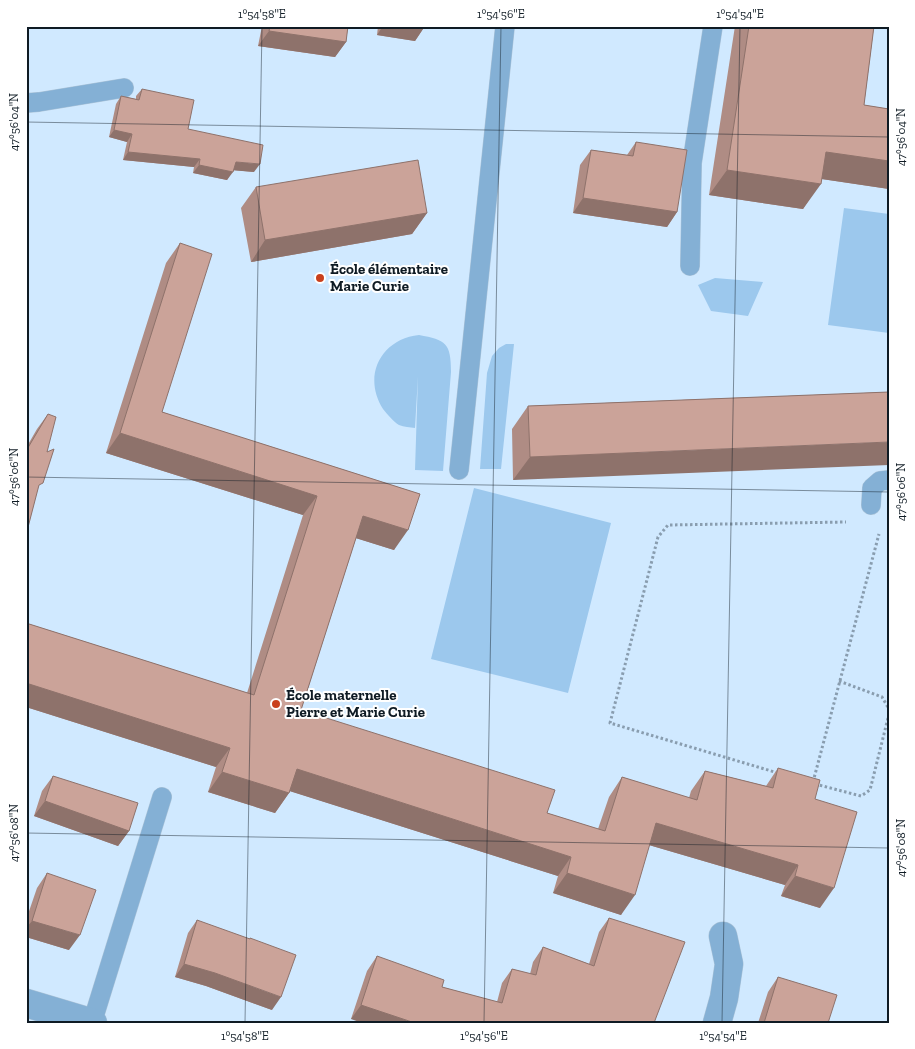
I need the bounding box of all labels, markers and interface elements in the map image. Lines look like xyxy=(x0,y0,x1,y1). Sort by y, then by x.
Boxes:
text: 1°54'58"E xyxy=(238,7,286,21)
text: 1°54'56"E xyxy=(477,7,525,21)
text: 1°54'54"E xyxy=(716,7,764,21)
text: 47°56'04"N xyxy=(7,93,21,151)
text: 47°56'04"N xyxy=(894,108,908,166)
place label: École élémentaire Marie Curie xyxy=(330,260,448,295)
marker: École élémentaire Marie Curie xyxy=(314,272,326,284)
text: 47°56'06"N xyxy=(7,448,21,506)
text: 47°56'06"N xyxy=(894,463,908,521)
place label: École maternelle Pierre et Marie Curie xyxy=(286,686,425,721)
marker: École maternelle Pierre et Marie Curie xyxy=(270,698,282,710)
text: 47°56'08"N xyxy=(7,804,21,862)
text: 47°56'08"N xyxy=(894,819,908,877)
text: 1°54'58"E xyxy=(221,1029,269,1043)
text: 1°54'56"E xyxy=(460,1029,508,1043)
text: 1°54'54"E xyxy=(699,1029,747,1043)

